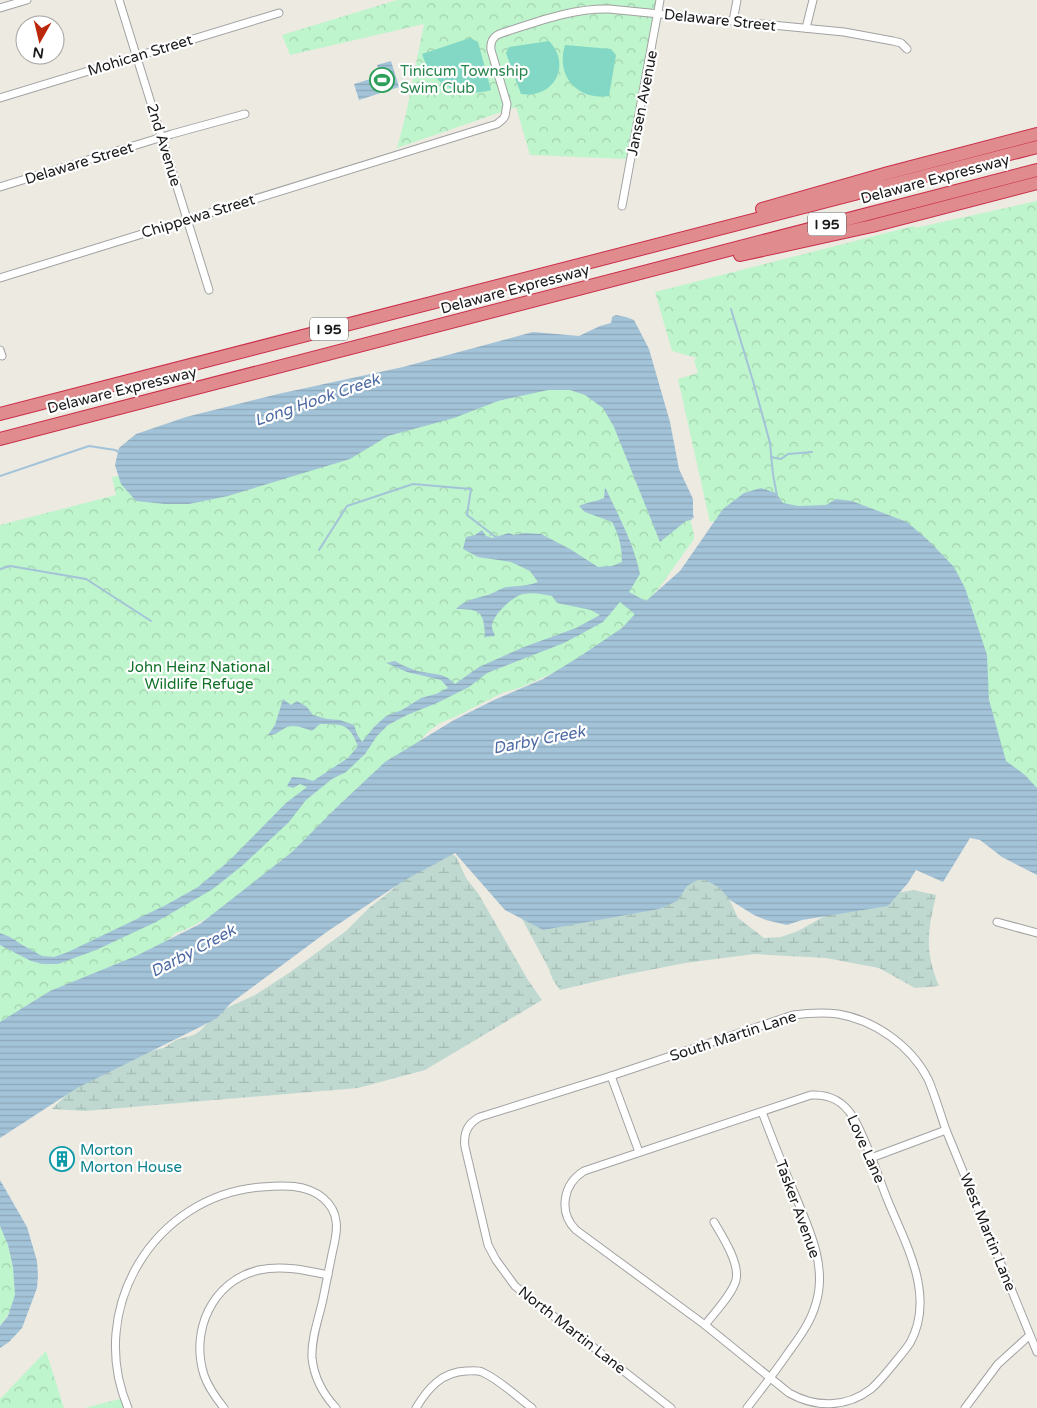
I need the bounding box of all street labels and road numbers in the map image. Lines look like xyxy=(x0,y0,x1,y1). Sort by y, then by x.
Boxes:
street label: Delaware Street xyxy=(663,5,777,35)
street label: Mohican Street xyxy=(85,30,195,79)
street label: Jansen Avenue xyxy=(623,49,661,157)
street label: 2nd Avenue xyxy=(143,101,185,189)
street label: Delaware Street xyxy=(23,138,136,188)
street label: Delaware Expressway xyxy=(859,150,1011,208)
street label: Chippewa Street xyxy=(139,190,257,242)
road number: I 95 xyxy=(808,212,846,235)
street label: Delaware Expressway xyxy=(439,260,591,318)
road number: I 95 xyxy=(310,318,348,340)
street label: Delaware Expressway xyxy=(45,363,199,417)
street label: South Martin Lane xyxy=(667,1007,799,1065)
street label: Love Lane xyxy=(843,1112,889,1186)
street label: Tasker Avenue xyxy=(772,1157,824,1261)
street label: West Martin Lane xyxy=(956,1170,1020,1294)
street label: North Martin Lane xyxy=(515,1282,629,1378)

